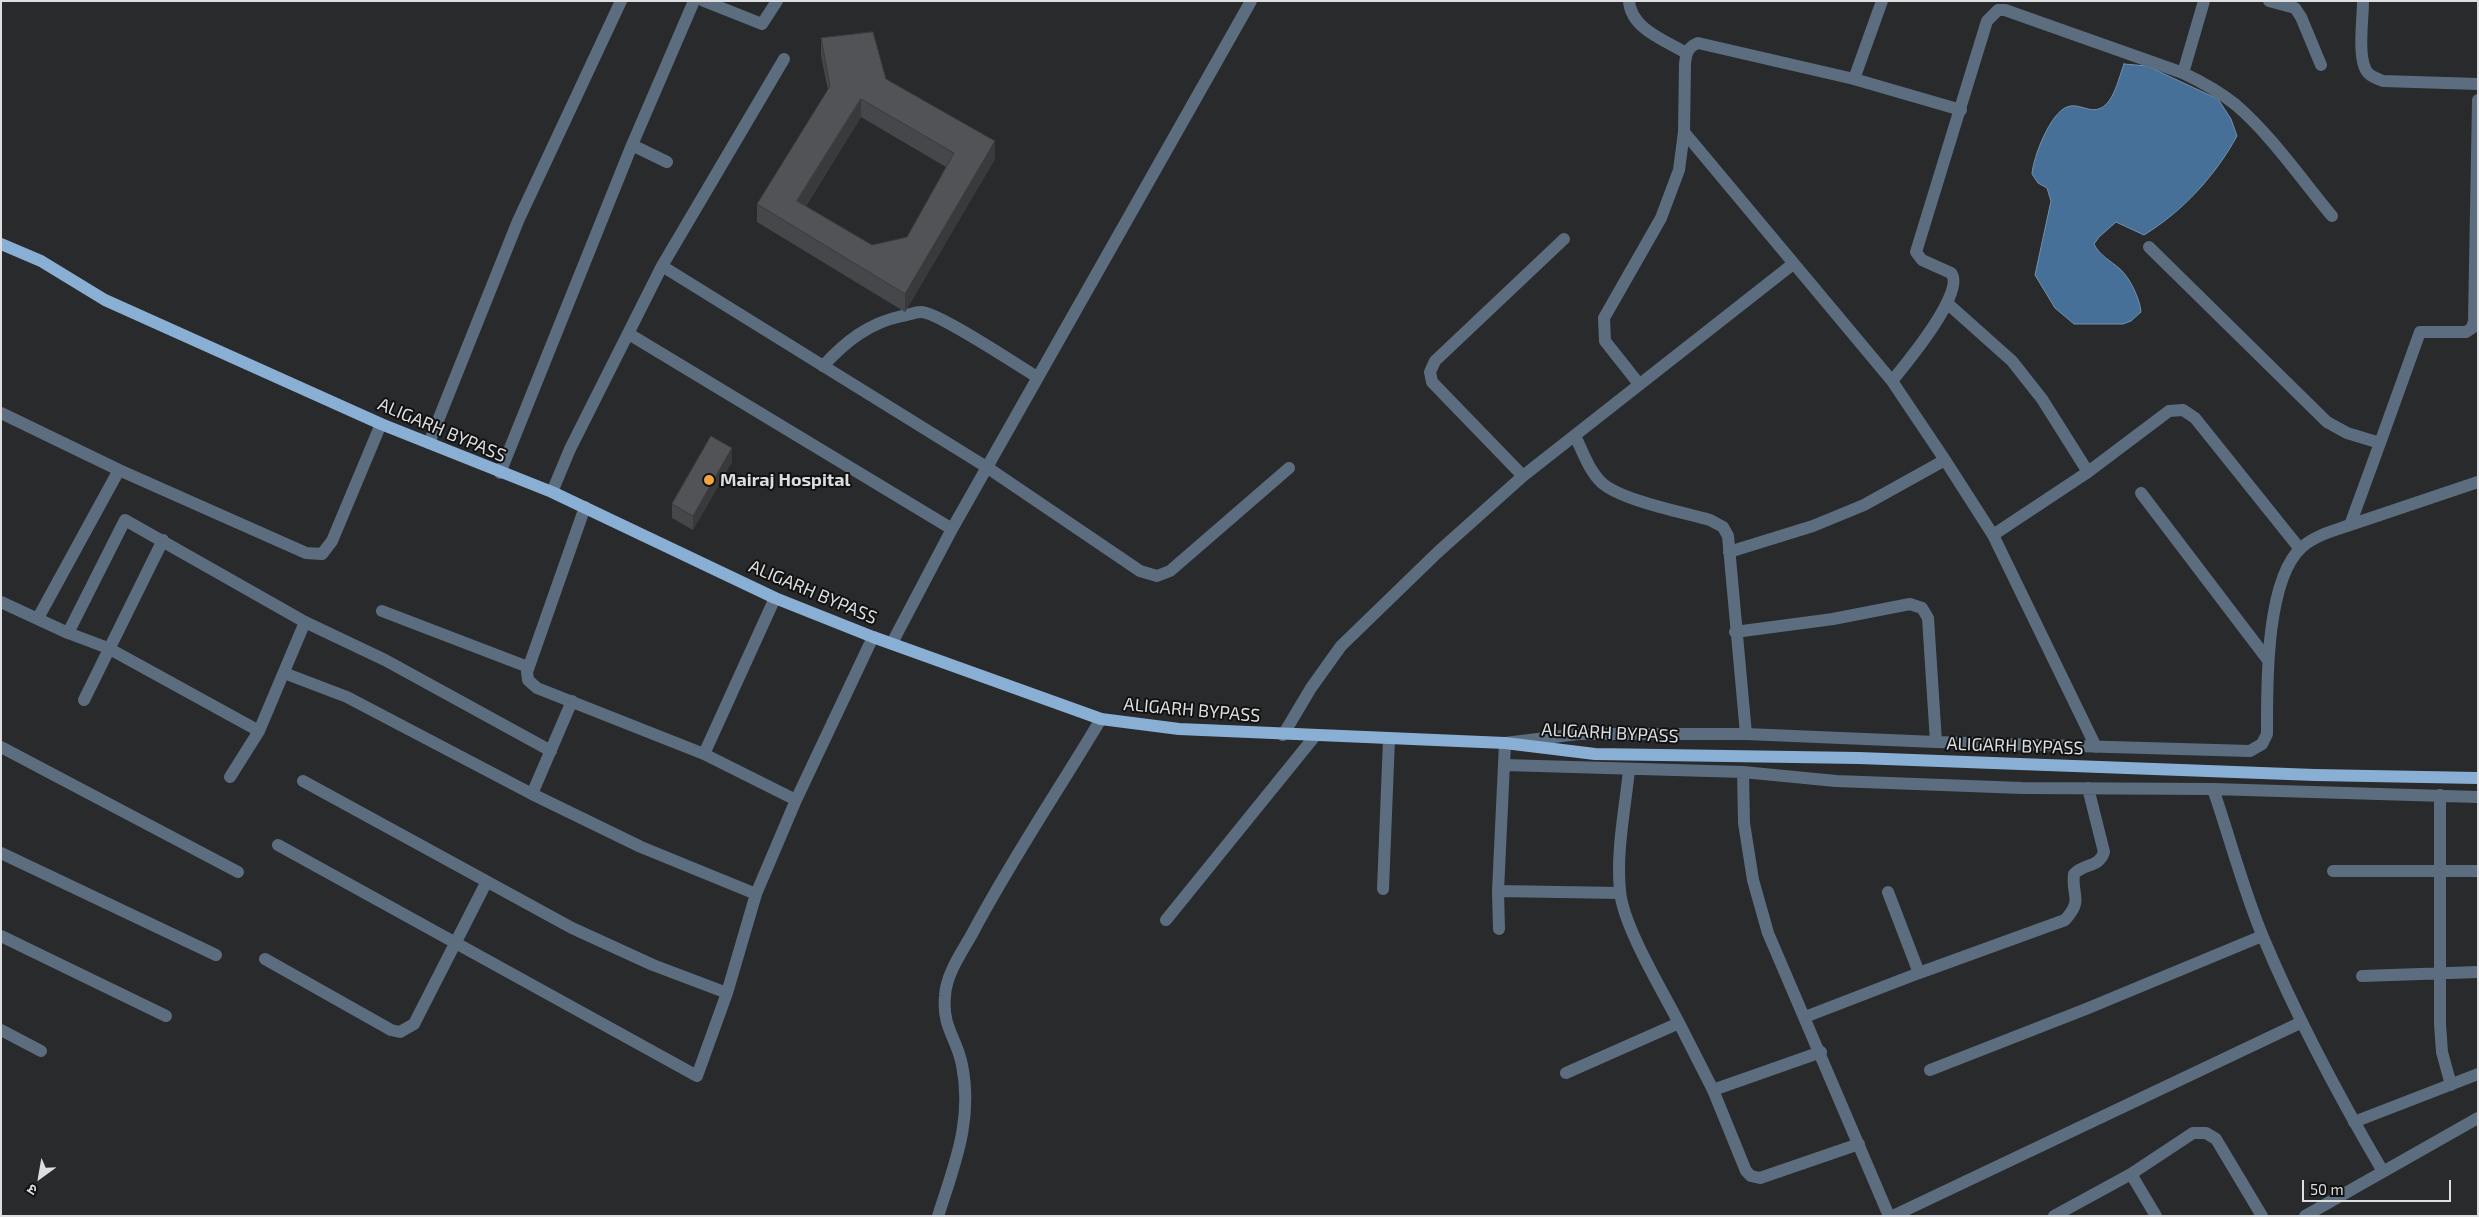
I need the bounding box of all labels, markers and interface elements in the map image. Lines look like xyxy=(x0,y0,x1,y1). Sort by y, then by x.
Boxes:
street label: ALIGARH BYPASS xyxy=(375,393,509,467)
place label: Mairaj Hospital xyxy=(720,469,850,491)
marker: Mairaj Hospital xyxy=(702,473,716,487)
street label: ALIGARH BYPASS xyxy=(746,555,880,629)
street label: ALIGARH BYPASS xyxy=(1123,693,1261,727)
street label: ALIGARH BYPASS xyxy=(1541,719,1679,747)
street label: ALIGARH BYPASS xyxy=(1946,733,2084,759)
north arrow xyxy=(15,1152,65,1202)
scale bar xyxy=(2304,1170,2453,1202)
text: 50 m xyxy=(2310,1180,2344,1198)
text: उ xyxy=(24,1181,40,1200)

